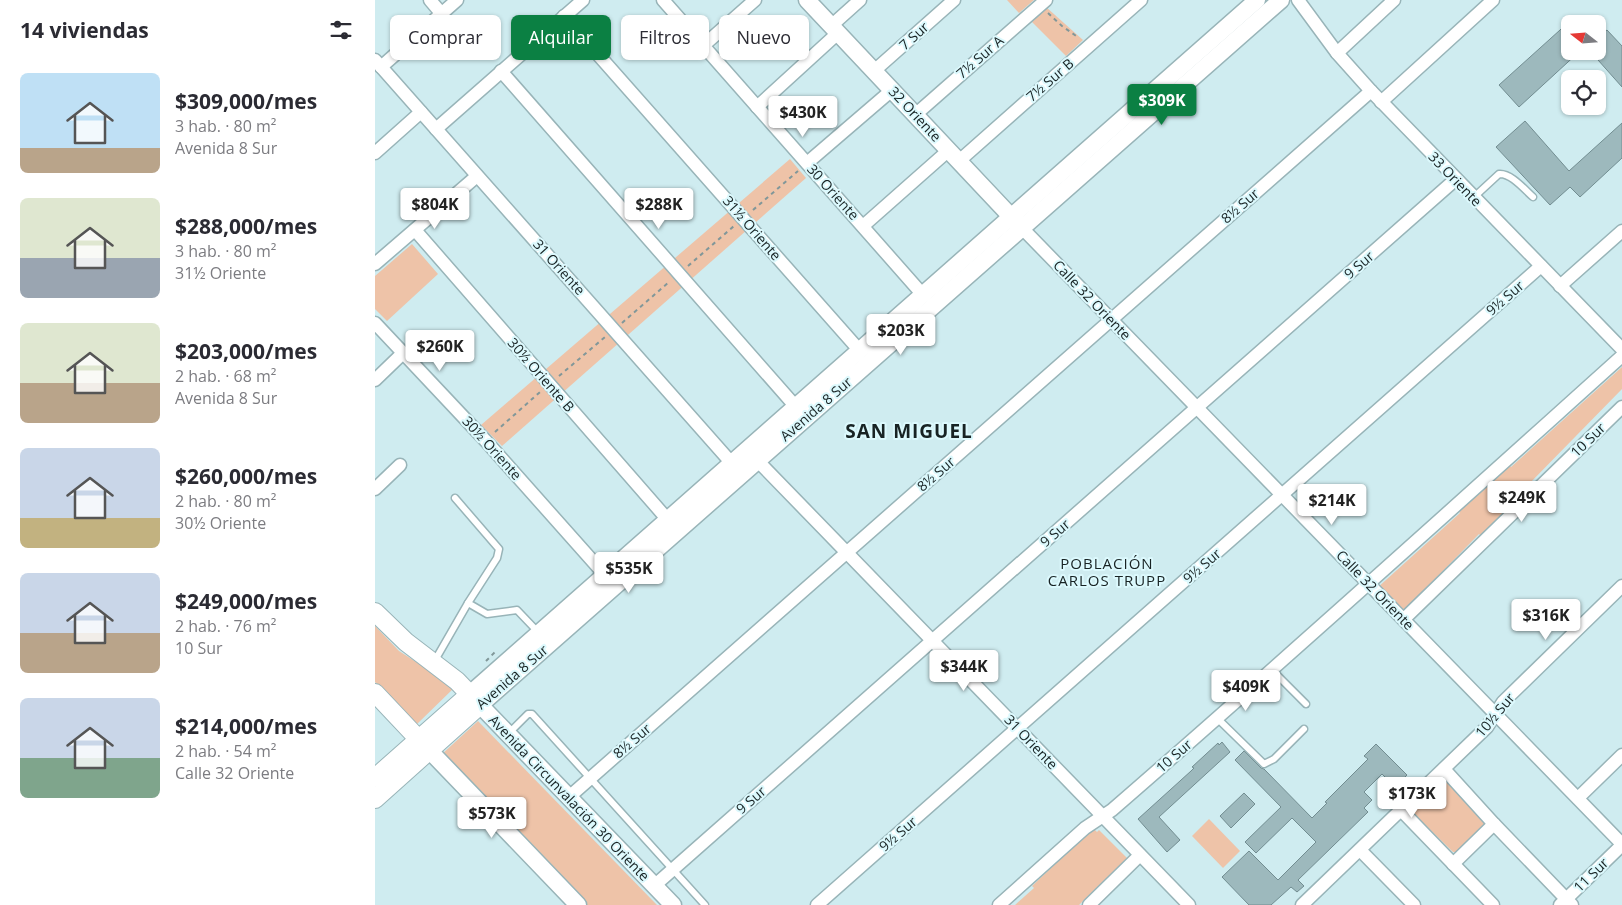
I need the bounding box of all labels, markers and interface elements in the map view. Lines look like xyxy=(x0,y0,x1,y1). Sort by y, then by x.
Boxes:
chip: Comprar xyxy=(390,15,501,60)
chip: Alquilar xyxy=(511,15,611,60)
chip: Filtros xyxy=(621,15,709,60)
chip: Nuevo xyxy=(719,15,809,60)
north arrow xyxy=(1561,15,1606,60)
map controls xyxy=(1561,15,1606,115)
text: 14 viviendas xyxy=(20,16,149,44)
icon: filters xyxy=(327,16,355,44)
street label: 7 Sur xyxy=(895,17,933,54)
street label: 7½ Sur A xyxy=(952,31,1007,82)
street label: 7½ Sur B xyxy=(1022,54,1077,106)
button: locate xyxy=(1561,70,1606,115)
street label: 32 Oriente xyxy=(885,82,946,146)
pin: $309K xyxy=(1127,84,1197,126)
text: $309,000/mes xyxy=(175,87,317,115)
text: $309K xyxy=(1138,89,1186,111)
icon: home xyxy=(60,93,120,153)
pin: $430K xyxy=(768,96,838,138)
text: $430K xyxy=(779,101,827,123)
text: 3 hab. · 80 m² xyxy=(175,115,276,137)
text: Avenida 8 Sur xyxy=(175,137,277,159)
street label: 33 Oriente xyxy=(1425,147,1486,210)
street label: 30 Oriente xyxy=(803,160,864,224)
street label: 8½ Sur xyxy=(1217,184,1263,227)
pin: $804K xyxy=(400,188,470,230)
pin: $288K xyxy=(624,188,694,230)
street label: 31½ Oriente xyxy=(719,191,786,264)
text: $804K xyxy=(411,193,459,215)
text: $288K xyxy=(635,193,683,215)
text: $288,000/mes xyxy=(175,212,317,240)
icon: home xyxy=(60,218,120,278)
street label: 31 Oriente xyxy=(529,235,590,299)
text: 3 hab. · 80 m² xyxy=(175,240,276,262)
street label: 9 Sur xyxy=(1340,246,1378,283)
street label: Calle 32 Oriente xyxy=(1049,256,1135,344)
text: 31½ Oriente xyxy=(175,262,266,284)
street label: 9½ Sur xyxy=(1482,276,1528,319)
pin: $203K xyxy=(866,314,936,356)
text: $203K xyxy=(877,319,925,341)
pin: $260K xyxy=(405,330,475,372)
street label: 30½ Oriente B xyxy=(504,334,579,416)
text: $260K xyxy=(416,335,464,357)
text: $203,000/mes xyxy=(175,337,317,365)
icon: home xyxy=(60,343,120,403)
text: 2 hab. · 68 m² xyxy=(175,365,276,387)
street label: Avenida 8 Sur xyxy=(776,372,856,445)
text: Avenida 8 Sur xyxy=(175,387,277,409)
street label: 30½ Oriente xyxy=(459,412,526,484)
district label: SAN MIGUEL xyxy=(845,418,973,444)
street label: 10 Sur xyxy=(1566,418,1609,461)
street label: 8½ Sur xyxy=(913,452,959,495)
text: $260,000/mes xyxy=(175,462,317,490)
icon: home xyxy=(60,468,120,528)
pin: $249K xyxy=(1487,480,1557,523)
pin: $214K xyxy=(1297,484,1367,526)
text: $249K xyxy=(1498,486,1546,508)
text: $214K xyxy=(1308,489,1356,511)
text: 2 hab. · 80 m² xyxy=(175,490,276,512)
text: 30½ Oriente xyxy=(175,512,266,534)
street label: 9 Sur xyxy=(1036,514,1074,551)
street label: 9½ Sur xyxy=(1179,544,1225,587)
street label: Calle 32 Oriente xyxy=(1332,546,1418,634)
pin: $535K xyxy=(594,552,664,594)
district label: POBLACIÓN CARLOS TRUPP xyxy=(1048,553,1166,590)
text: $535K xyxy=(605,557,653,579)
text: $249,000/mes xyxy=(175,587,317,615)
icon: home xyxy=(60,593,120,653)
pin: $316K xyxy=(1511,598,1581,641)
text: $316K xyxy=(1522,604,1570,626)
text: 2 hab. · 76 m² xyxy=(175,615,276,637)
text: 10 Sur xyxy=(175,637,223,659)
street label: Avenida 8 Sur xyxy=(472,640,552,713)
pin: $344K xyxy=(929,650,999,692)
text: $344K xyxy=(940,655,988,677)
pin: $409K xyxy=(1211,670,1281,712)
text: $409K xyxy=(1222,675,1270,697)
street label: 10½ Sur xyxy=(1471,688,1519,741)
street label: 31 Oriente xyxy=(1001,710,1062,773)
street label: Avenida Circunvalación 30 Oriente xyxy=(485,711,654,885)
text: $214,000/mes xyxy=(175,712,317,740)
icon: home xyxy=(60,718,120,778)
street label: 8½ Sur xyxy=(609,719,655,762)
street label: 10 Sur xyxy=(1152,735,1196,776)
text: 2 hab. · 54 m² xyxy=(175,740,276,762)
text: Calle 32 Oriente xyxy=(175,762,294,784)
pin: $173K xyxy=(1377,776,1447,819)
street label: 9 Sur xyxy=(732,781,770,818)
text: $173K xyxy=(1388,782,1436,804)
pin: $573K xyxy=(457,796,527,839)
text: $573K xyxy=(468,802,516,824)
street label: 9½ Sur xyxy=(875,812,921,855)
street label: 11 Sur xyxy=(1569,853,1612,896)

